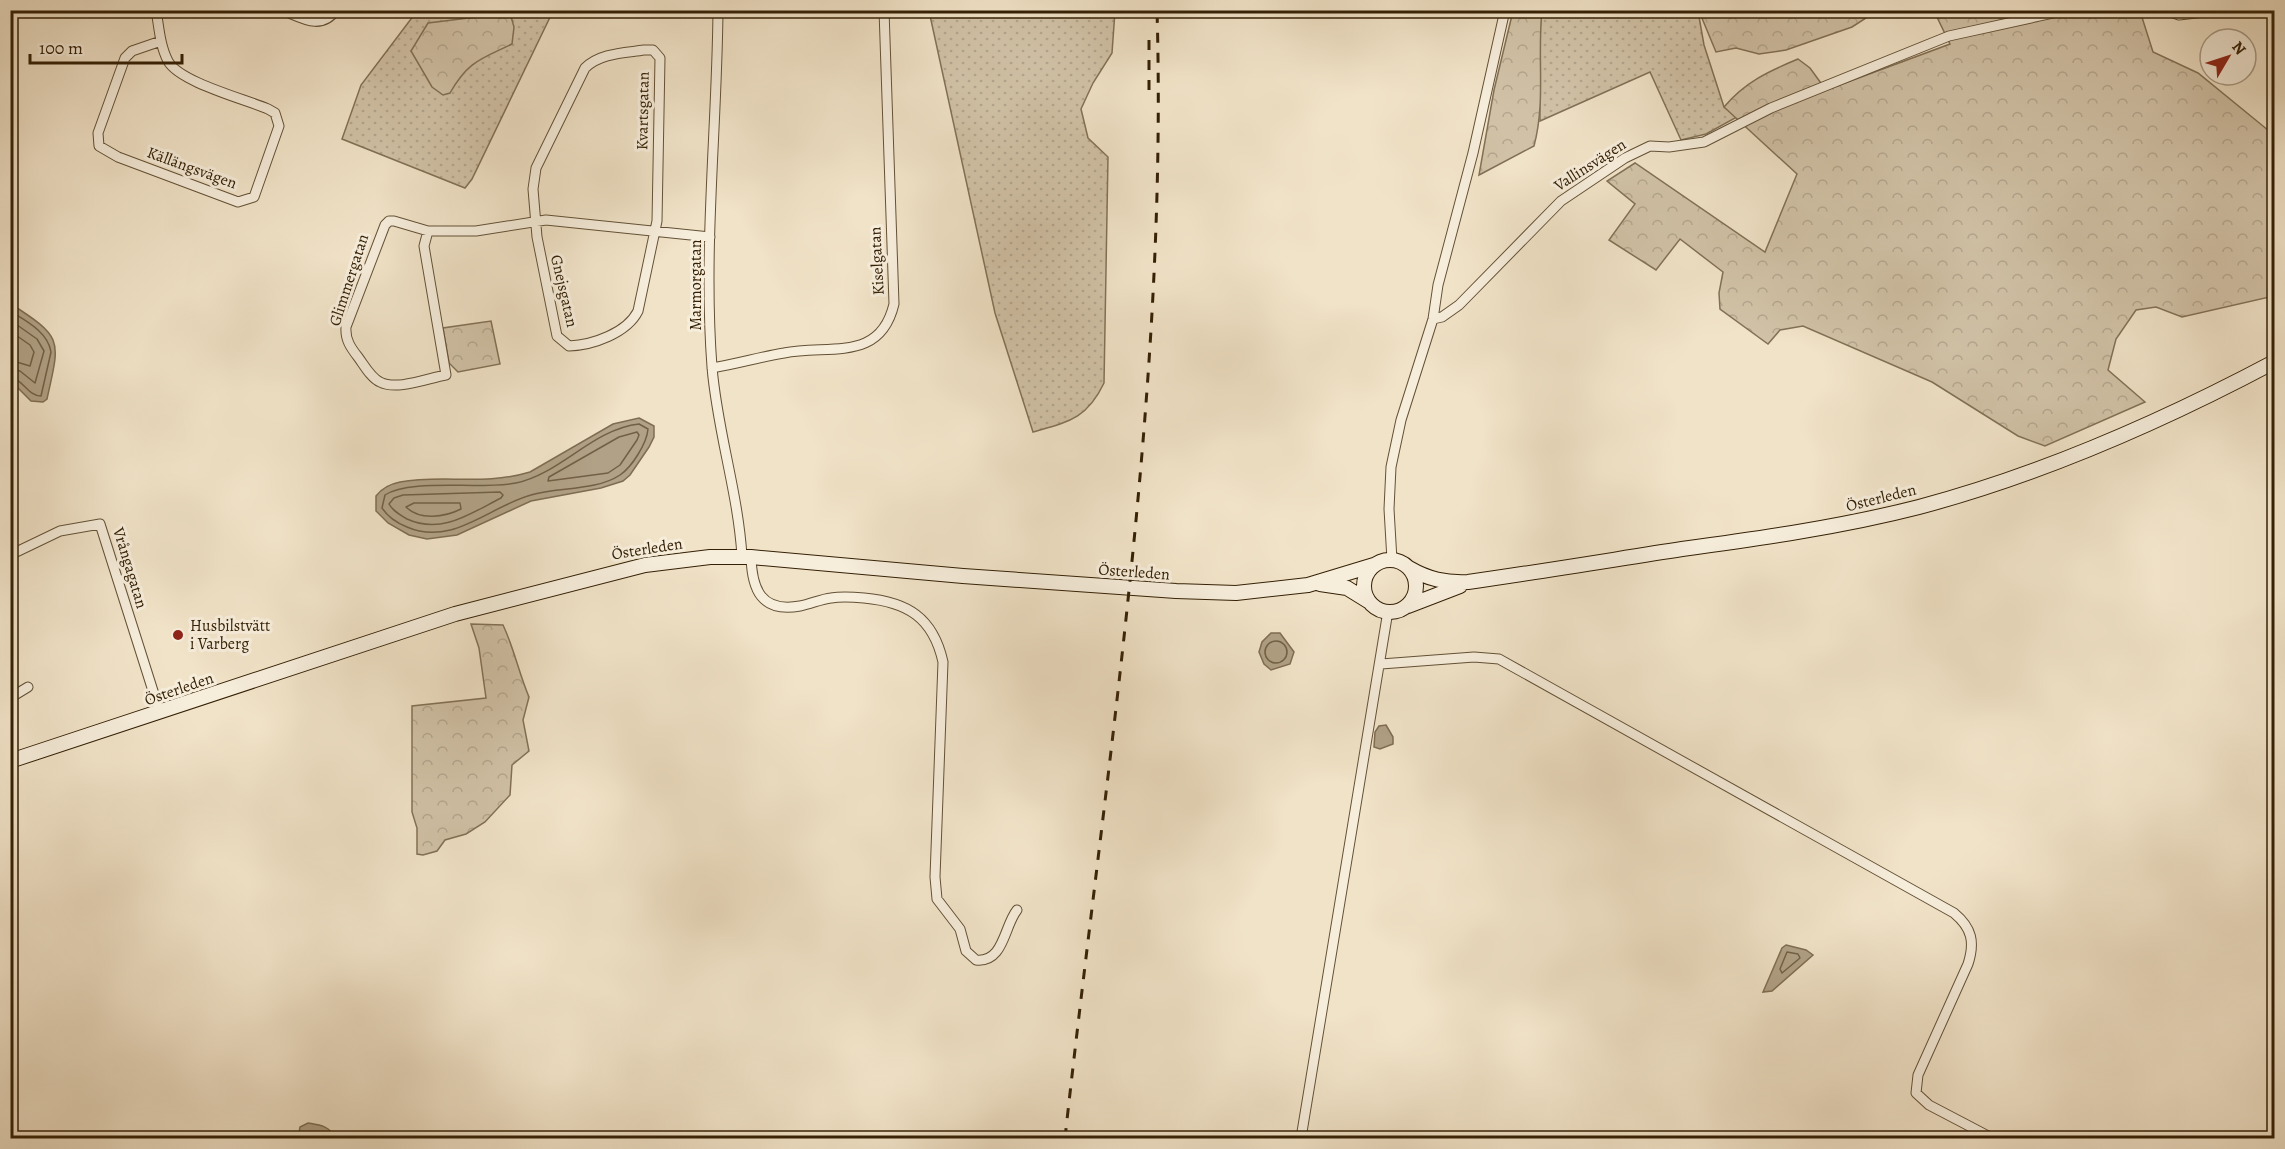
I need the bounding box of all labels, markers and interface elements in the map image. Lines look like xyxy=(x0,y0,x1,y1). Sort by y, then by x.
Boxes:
scale bar xyxy=(30,27,182,65)
north arrow xyxy=(2198,27,2258,87)
text: 100 m xyxy=(39,36,83,60)
text: N xyxy=(2227,37,2251,60)
street label: Kvartsgatan xyxy=(631,71,655,150)
street label: Vallinsvägen xyxy=(1549,133,1630,197)
street label: Källängsvägen xyxy=(144,142,240,195)
street label: Kiselgatan xyxy=(864,226,890,296)
street label: Glimmergatan xyxy=(324,231,374,329)
street label: Marmorgatan xyxy=(685,239,707,331)
street label: Gnejsgatan xyxy=(545,253,583,329)
street label: Österleden xyxy=(1844,479,1919,517)
street label: Vrångagatan xyxy=(107,524,153,611)
street label: Österleden xyxy=(610,532,684,565)
street label: Österleden xyxy=(1097,559,1171,585)
place label: Husbilstvätt i Varberg xyxy=(190,615,270,655)
marker: Husbilstvätt i Varberg xyxy=(171,628,185,642)
street label: Österleden xyxy=(142,667,217,711)

